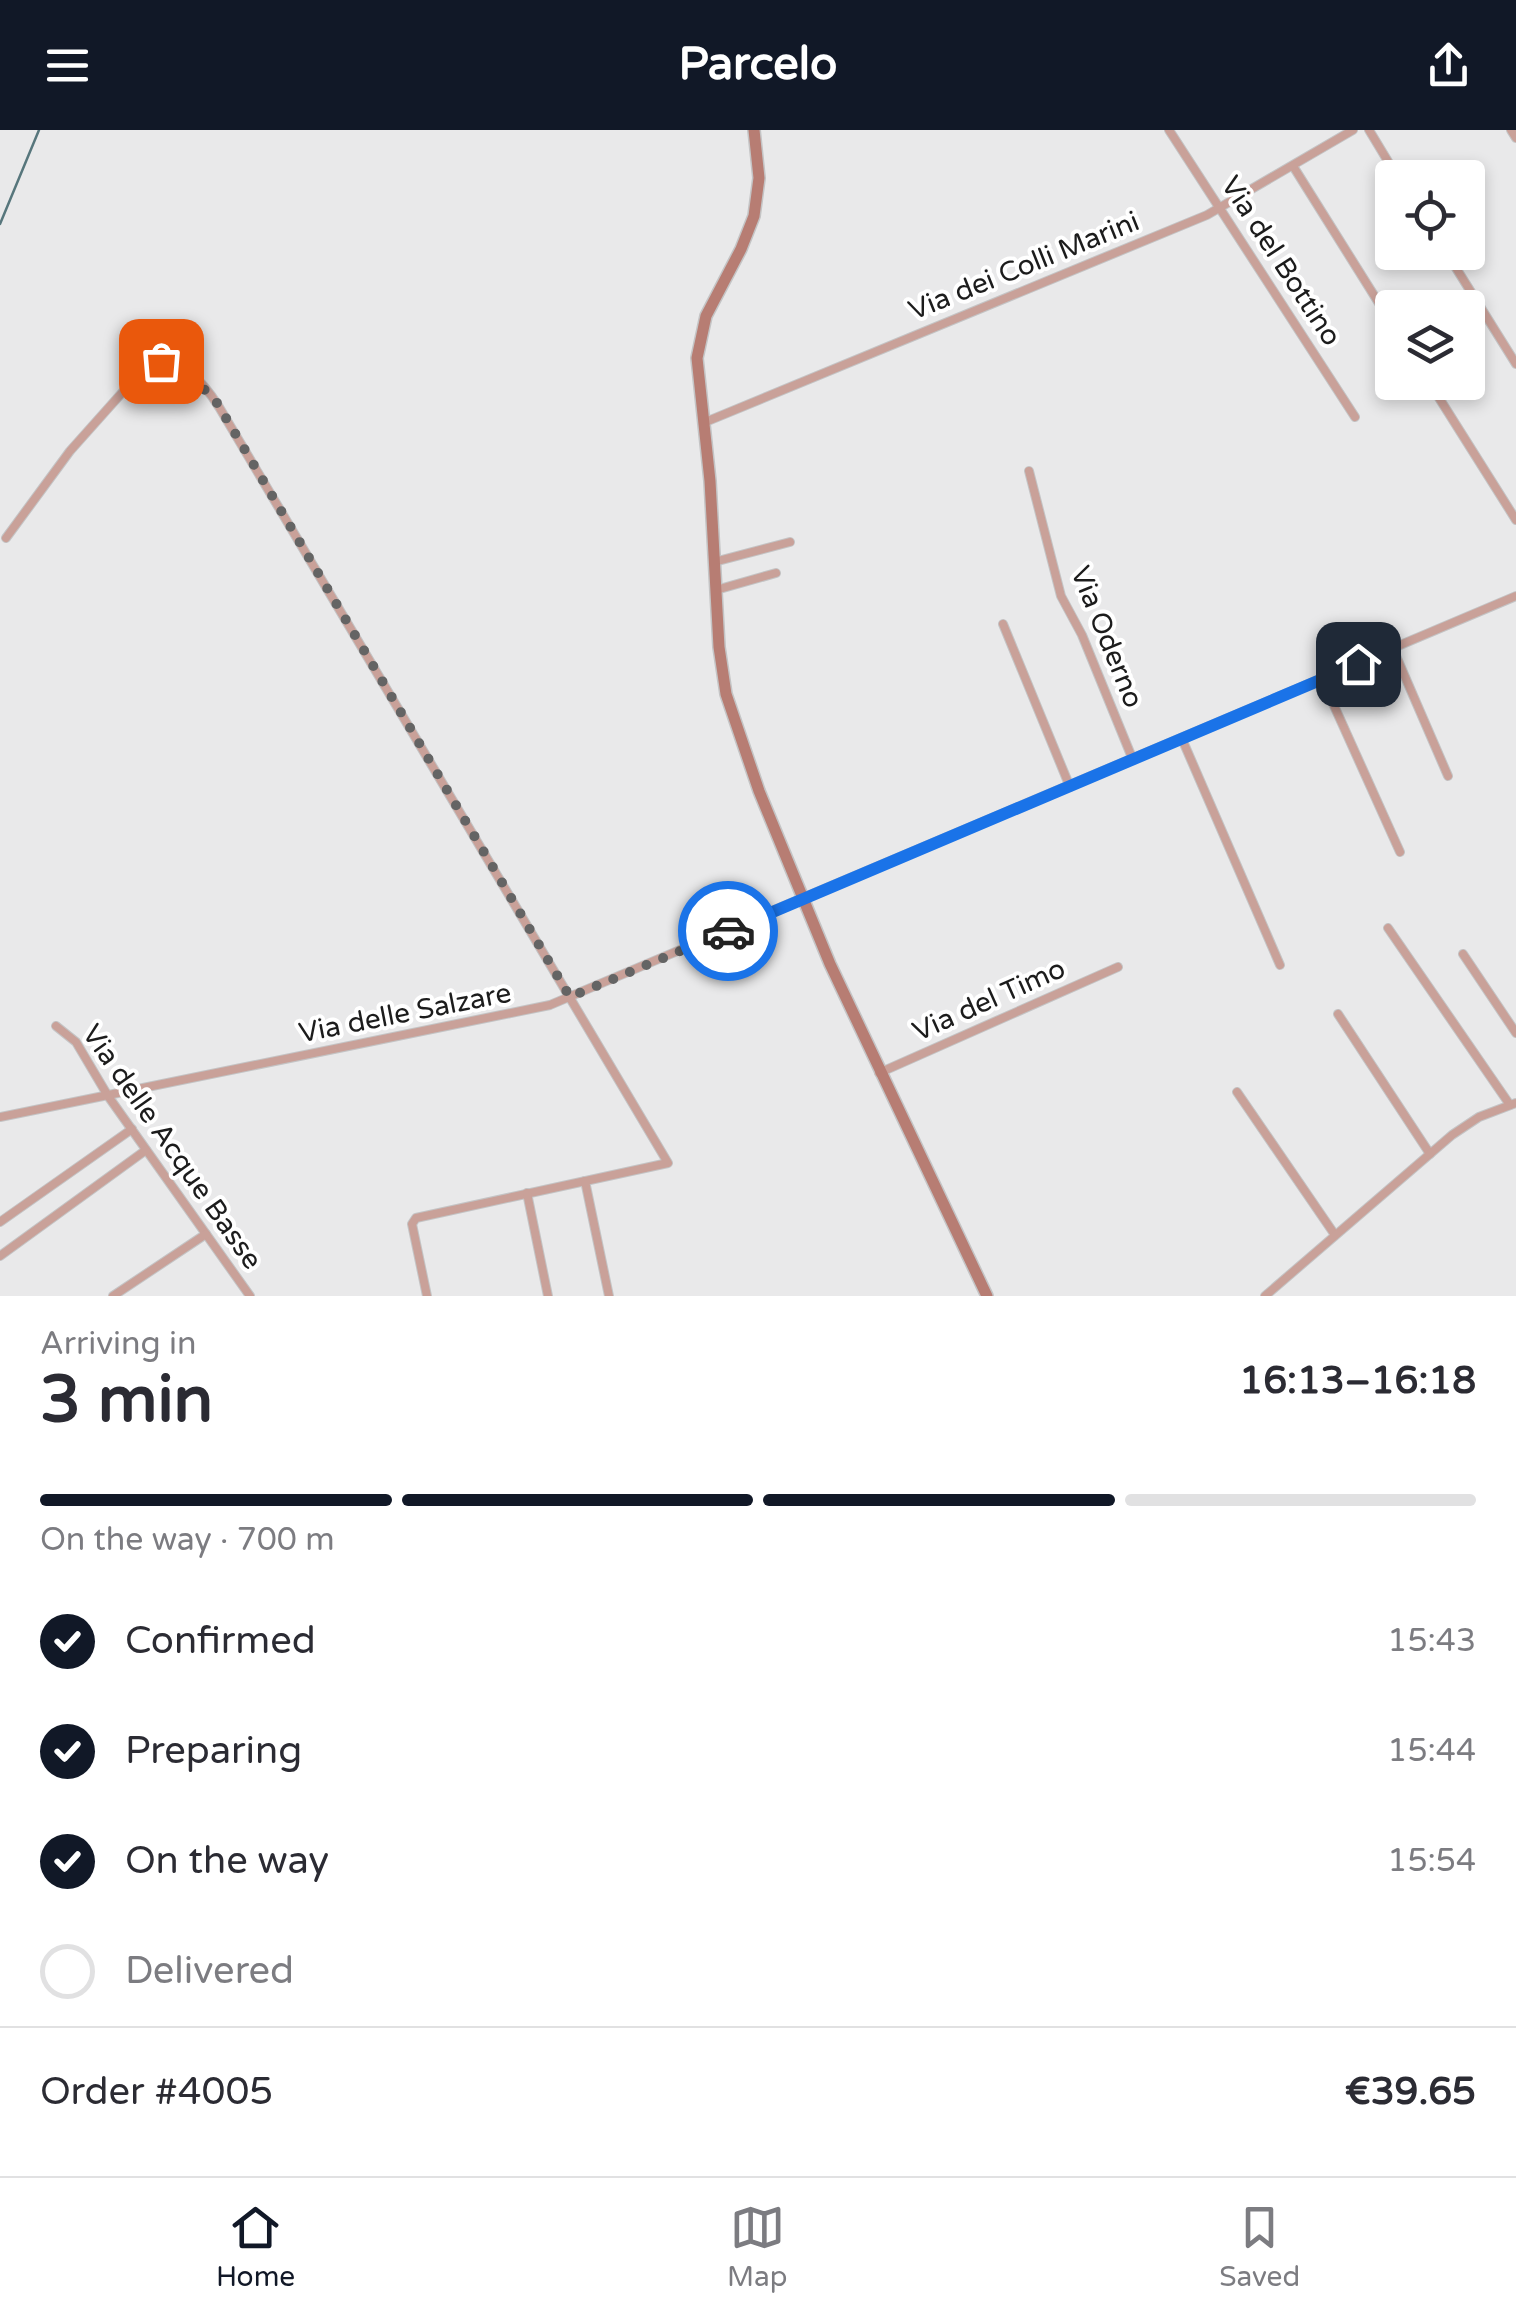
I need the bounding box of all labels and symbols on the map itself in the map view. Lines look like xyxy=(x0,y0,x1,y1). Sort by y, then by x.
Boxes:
street label: Via del Bottino xyxy=(1213,170,1349,352)
street label: Via dei Colli Marini xyxy=(904,204,1144,328)
pin xyxy=(119,319,204,404)
street label: Via Oderno xyxy=(1063,561,1151,713)
pin xyxy=(1316,622,1401,707)
courier xyxy=(678,881,778,981)
street label: Via del Timo xyxy=(907,951,1071,1049)
street label: Via delle Salzare xyxy=(296,976,514,1050)
street label: Via delle Acque Basse xyxy=(75,1018,269,1276)

